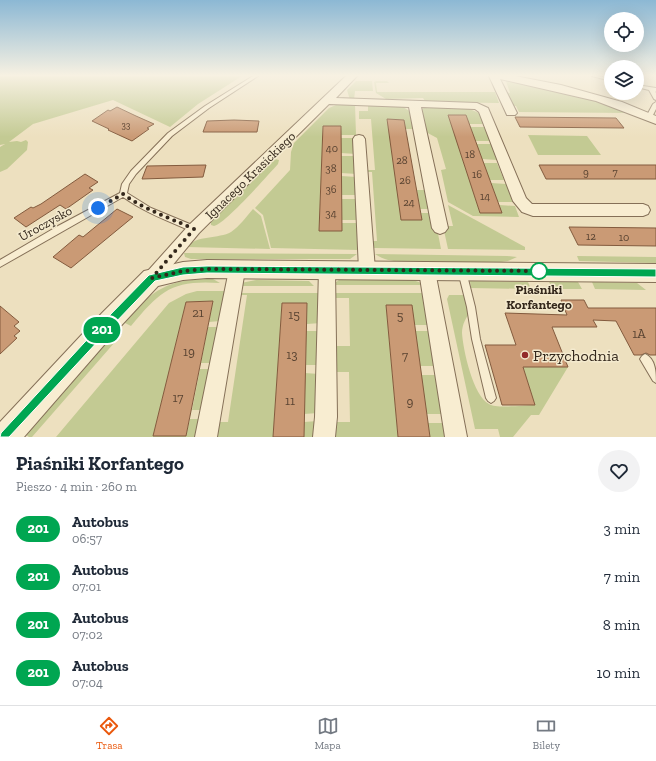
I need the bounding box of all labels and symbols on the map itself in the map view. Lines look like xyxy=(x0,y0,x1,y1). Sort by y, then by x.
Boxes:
house number: 33 xyxy=(122,120,130,130)
street label: Ignacego Krasickiego xyxy=(202,128,299,222)
house number: 40 xyxy=(326,142,338,155)
house number: 18 xyxy=(465,148,475,161)
house number: 28 xyxy=(396,154,408,167)
house number: 38 xyxy=(325,162,337,175)
house number: 9 xyxy=(583,166,589,179)
house number: 7 xyxy=(612,166,618,179)
house number: 16 xyxy=(472,168,482,181)
house number: 26 xyxy=(399,174,411,187)
house number: 36 xyxy=(325,183,337,196)
house number: 14 xyxy=(480,190,490,203)
house number: 24 xyxy=(403,196,415,209)
your location xyxy=(88,198,108,218)
street label: Uroczysko xyxy=(16,203,75,244)
house number: 34 xyxy=(325,207,337,220)
house number: 12 xyxy=(586,230,596,243)
house number: 10 xyxy=(619,231,629,244)
marker: Piaśniki Korfantego xyxy=(530,262,548,280)
place label: Piaśniki Korfantego xyxy=(506,282,572,312)
house number: 21 xyxy=(192,305,204,320)
house number: 15 xyxy=(288,307,300,322)
house number: 5 xyxy=(397,308,404,323)
line badge: 201 xyxy=(79,317,125,343)
house number: 1A xyxy=(632,326,646,341)
house number: 19 xyxy=(183,344,195,359)
place label: Przychodnia xyxy=(533,346,619,365)
house number: 13 xyxy=(286,347,298,362)
house number: 7 xyxy=(402,348,408,363)
marker: Przychodnia xyxy=(520,350,530,360)
house number: 17 xyxy=(173,390,183,405)
house number: 11 xyxy=(285,393,295,408)
house number: 9 xyxy=(407,394,414,409)

